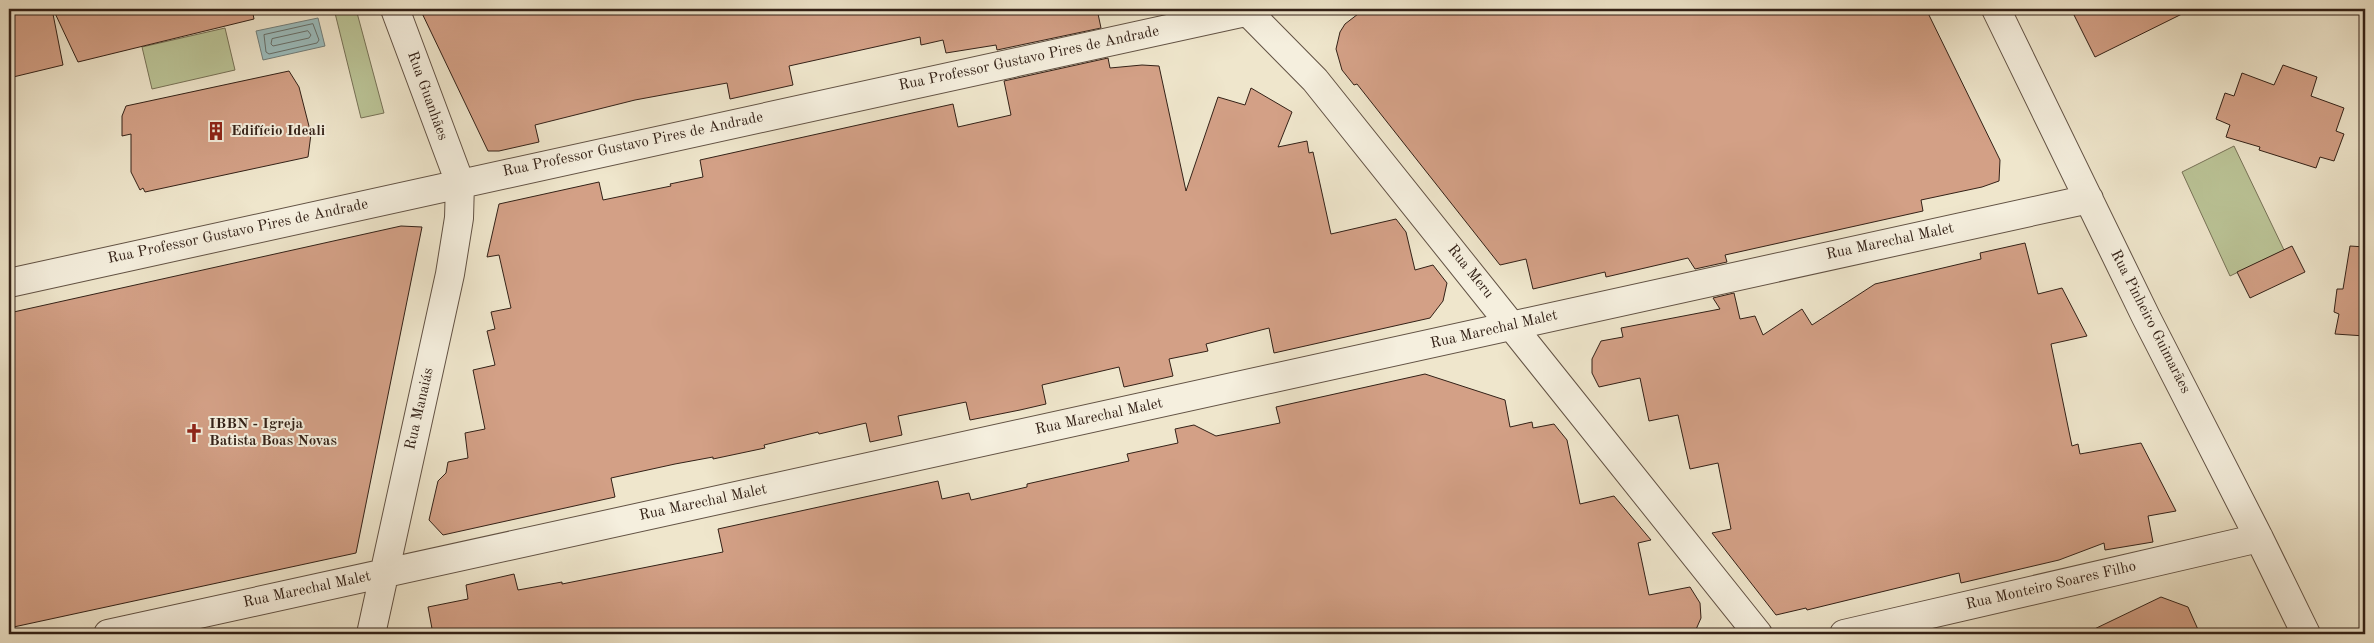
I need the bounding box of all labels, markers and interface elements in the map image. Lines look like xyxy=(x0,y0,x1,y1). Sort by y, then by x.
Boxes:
street label: Rua Professor Gustavo Pires de Andrade xyxy=(897,24,1161,94)
street label: Rua Guanhães xyxy=(404,49,450,143)
street label: Rua Professor Gustavo Pires de Andrade xyxy=(501,110,765,180)
building icon: Edifício Ideali xyxy=(205,120,227,142)
place label: Edifício Ideali xyxy=(231,124,325,139)
street label: Rua Professor Gustavo Pires de Andrade xyxy=(106,197,370,267)
street label: Rua Marechal Malet xyxy=(1825,221,1955,263)
street label: Rua Meru xyxy=(1444,242,1496,302)
street label: Rua Pinheiro Guimarães xyxy=(2107,248,2193,396)
street label: Rua Marechal Malet xyxy=(1429,308,1559,352)
street label: Rua Manaiás xyxy=(403,366,437,452)
street label: Rua Marechal Malet xyxy=(1034,396,1164,438)
place label: IBBN - Igreja Batista Boas Novas xyxy=(209,417,337,449)
church icon: IBBN - Igreja Batista Boas Novas xyxy=(183,422,205,444)
street label: Rua Marechal Malet xyxy=(638,482,768,524)
street label: Rua Monteiro Soares Filho xyxy=(1964,559,2138,613)
street label: Rua Marechal Malet xyxy=(242,569,372,611)

